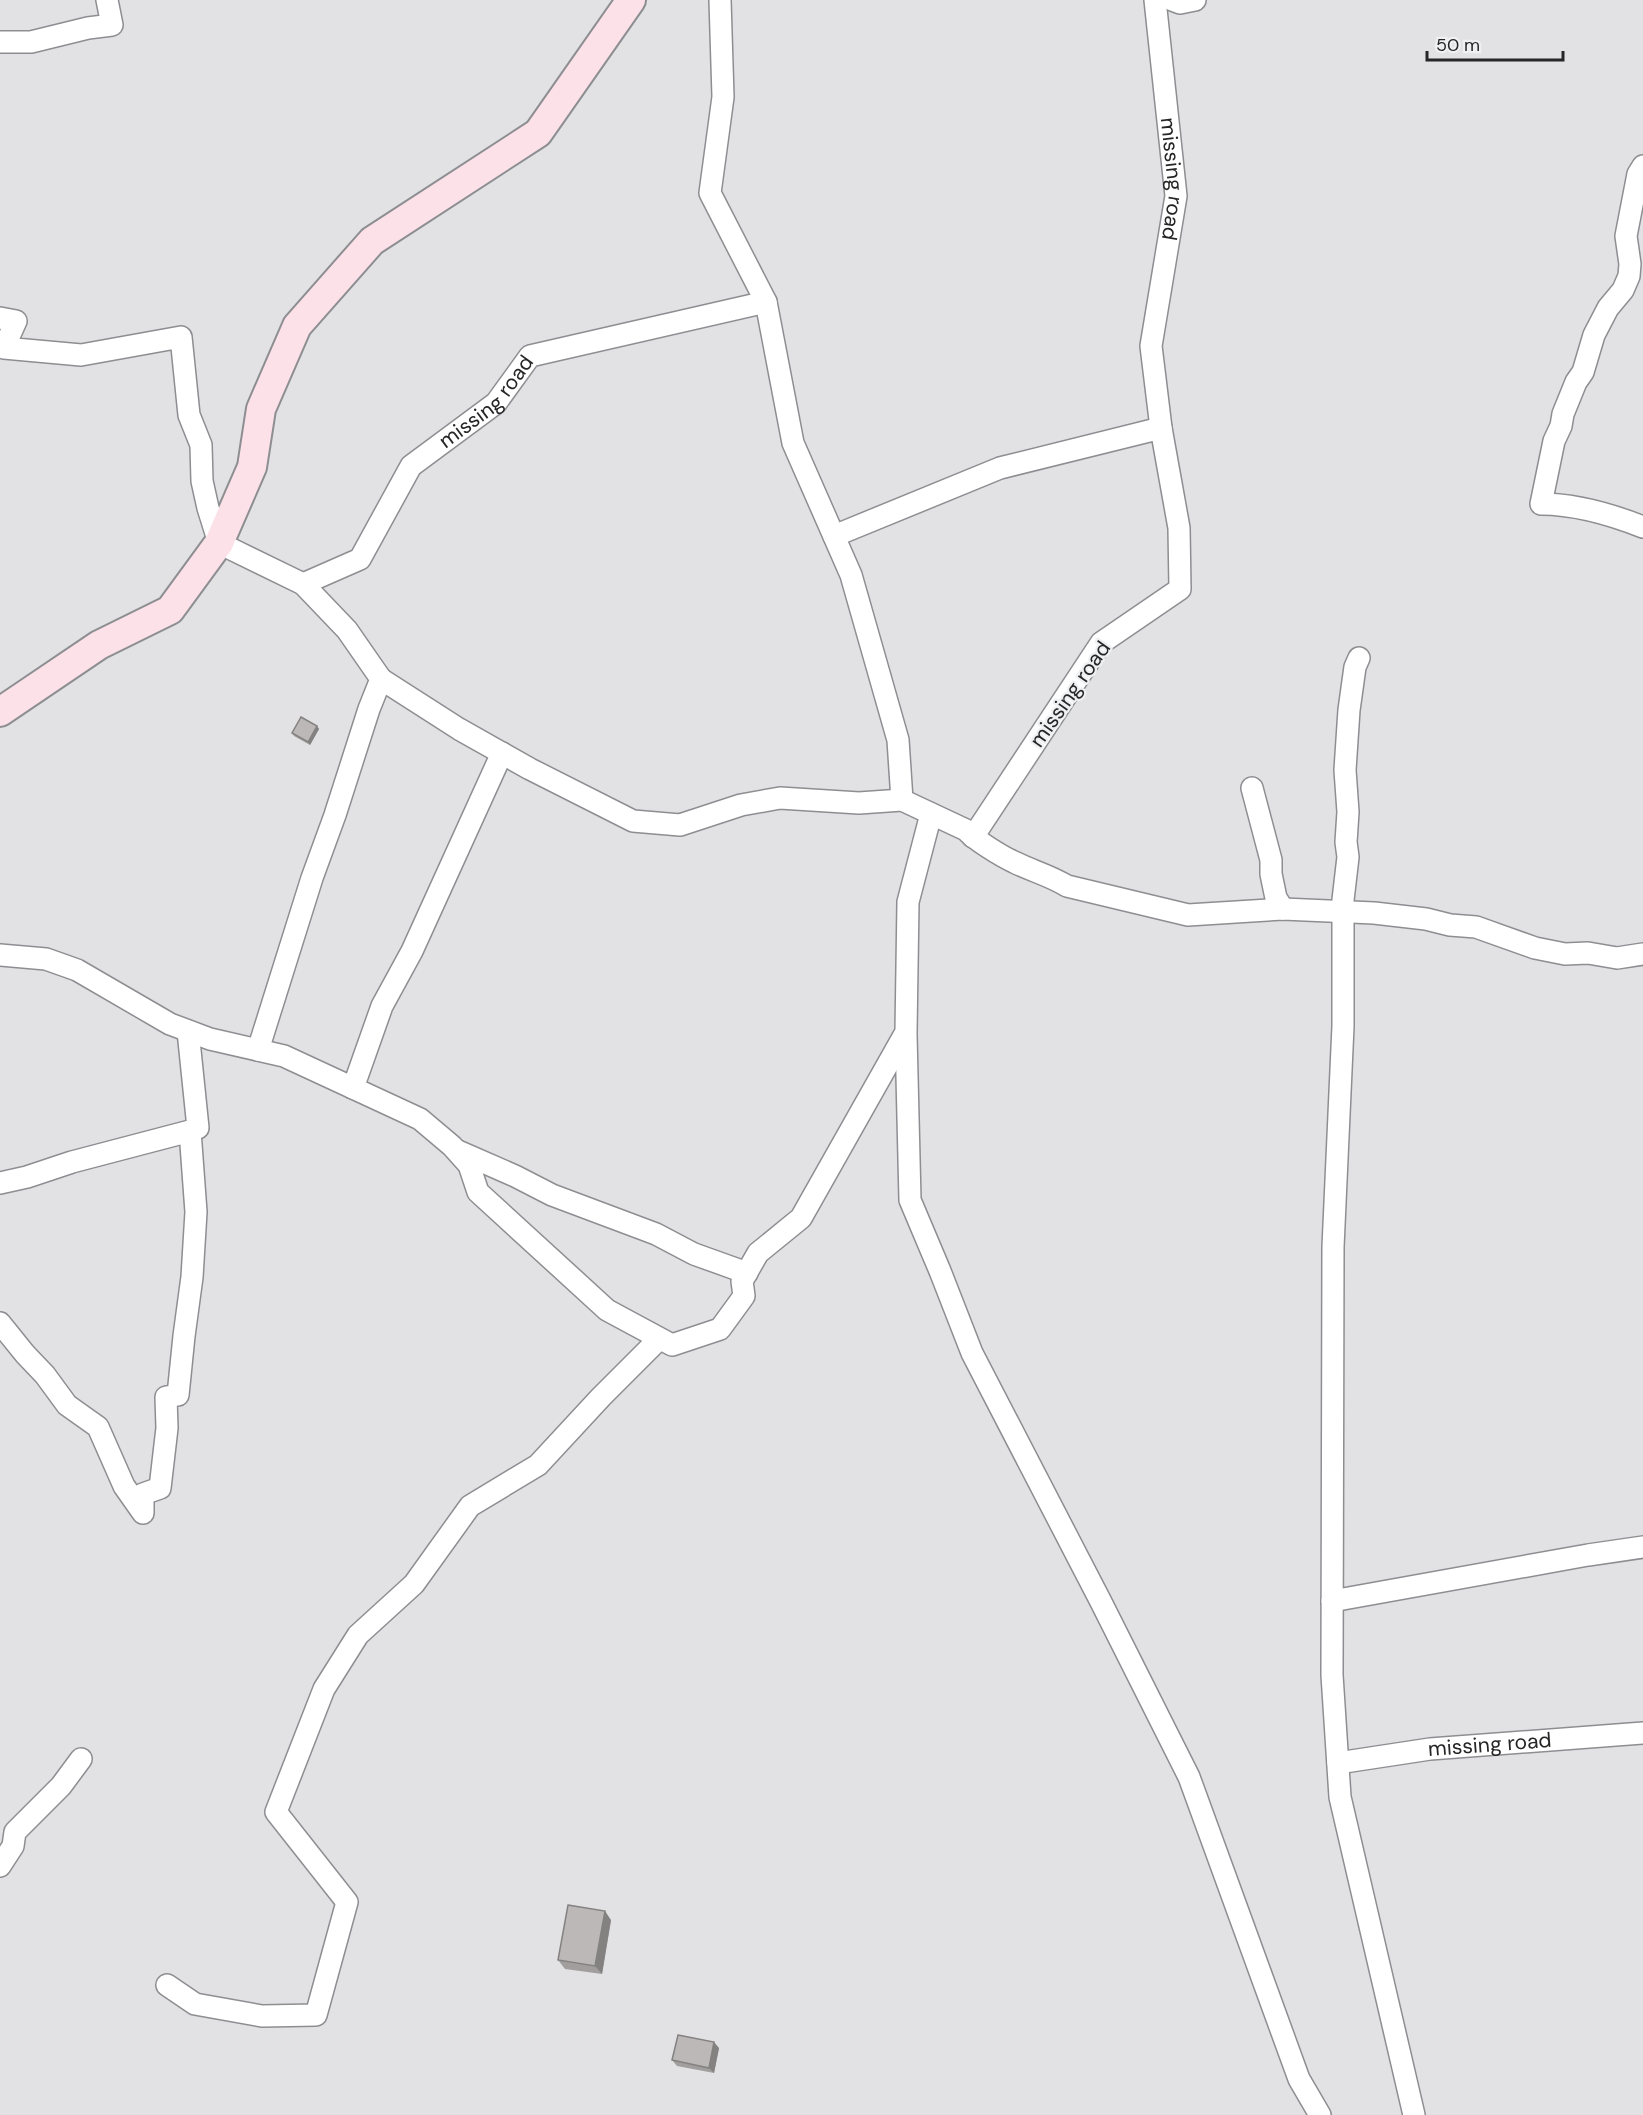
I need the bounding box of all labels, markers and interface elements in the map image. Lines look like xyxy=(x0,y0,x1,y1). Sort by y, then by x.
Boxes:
scale bar xyxy=(1427,24,1564,62)
text: 50 m xyxy=(1436,33,1480,57)
street label: missing road xyxy=(1154,116,1190,242)
street label: missing road xyxy=(433,350,540,455)
street label: missing road xyxy=(1023,635,1117,753)
street label: missing road xyxy=(1427,1726,1553,1763)

